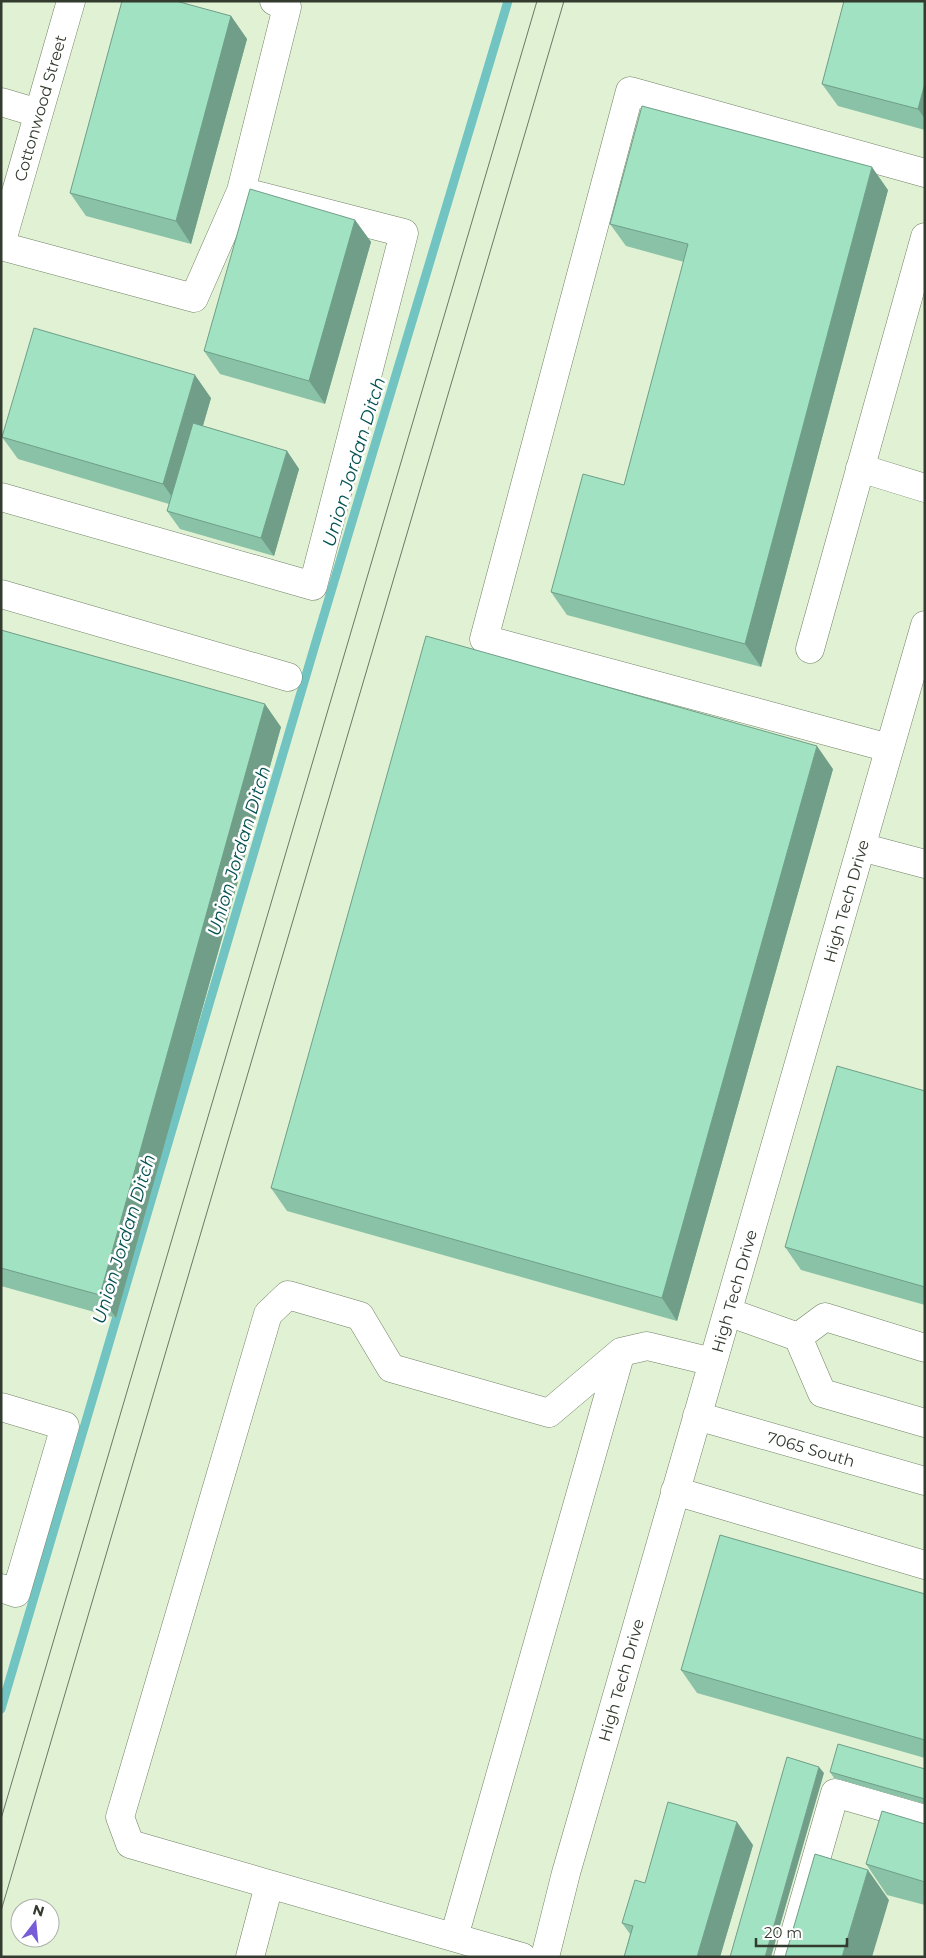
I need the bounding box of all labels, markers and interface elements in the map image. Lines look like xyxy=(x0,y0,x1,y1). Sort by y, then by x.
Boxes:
street label: Cottonwood Street xyxy=(10,32,71,184)
water label: Union Jordan Ditch xyxy=(318,375,390,549)
water label: Union Jordan Ditch xyxy=(203,764,275,938)
street label: High Tech Drive xyxy=(820,837,873,965)
water label: Union Jordan Ditch xyxy=(88,1152,160,1326)
street label: High Tech Drive xyxy=(708,1227,761,1355)
street label: 7065 South xyxy=(765,1428,857,1471)
street label: High Tech Drive xyxy=(595,1616,648,1744)
north arrow xyxy=(10,1898,60,1948)
text: N xyxy=(31,1900,47,1921)
scale bar xyxy=(756,1916,847,1948)
text: 20 m xyxy=(764,1923,802,1942)

